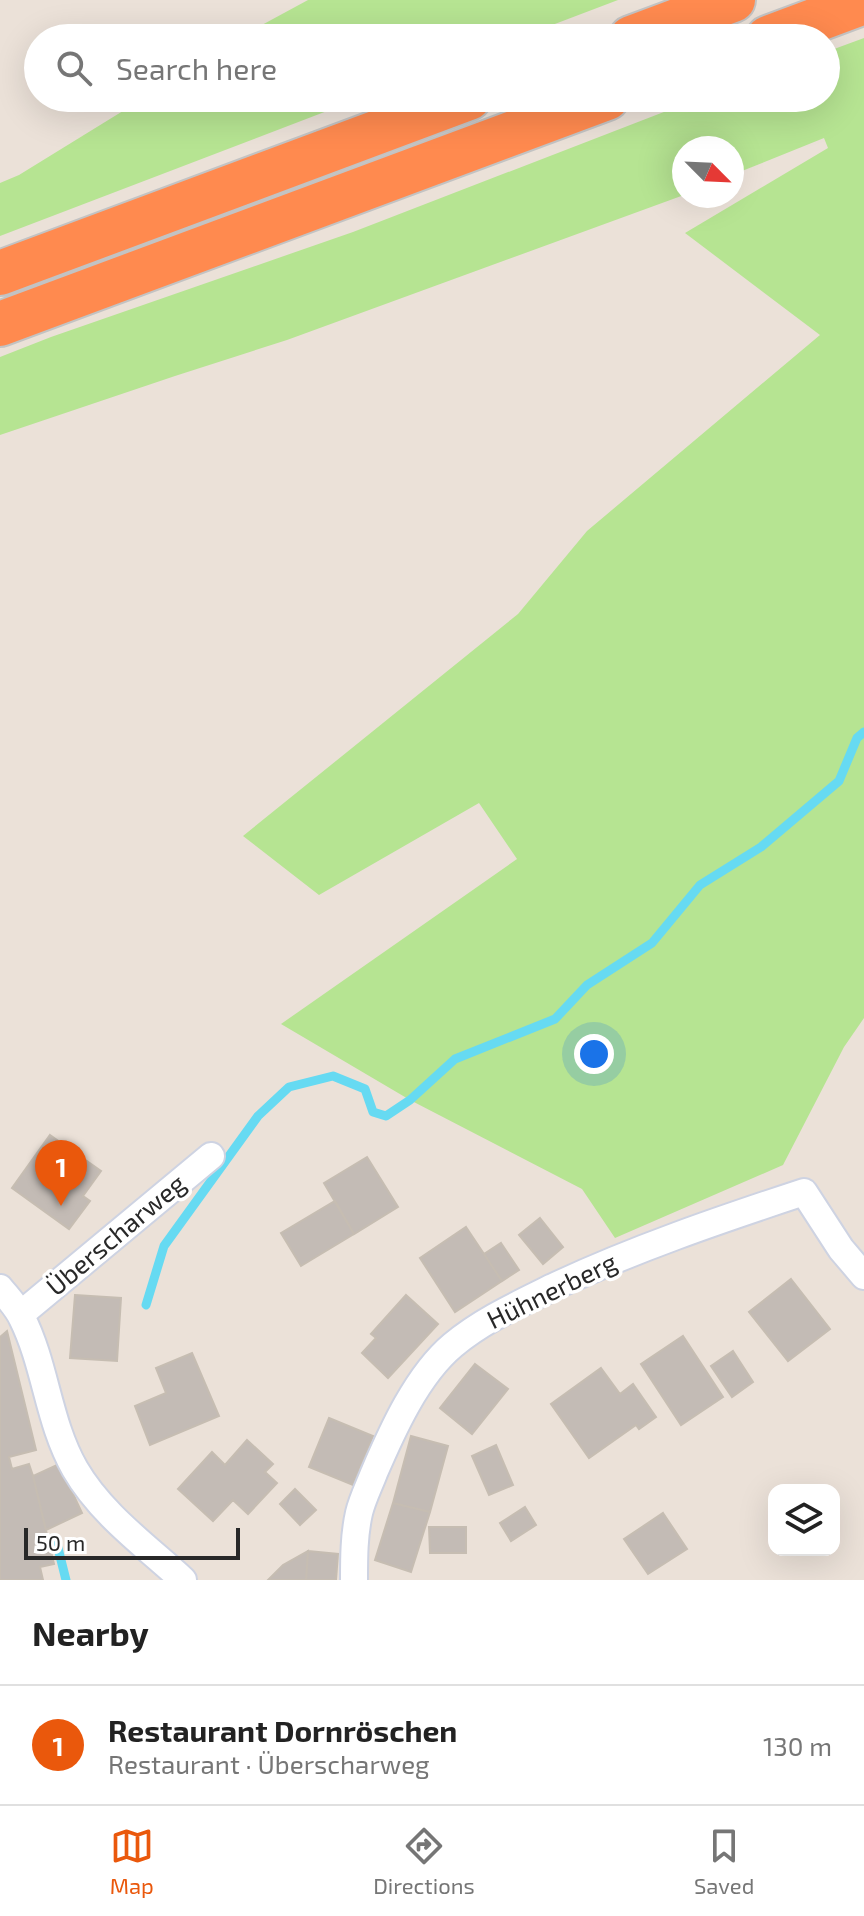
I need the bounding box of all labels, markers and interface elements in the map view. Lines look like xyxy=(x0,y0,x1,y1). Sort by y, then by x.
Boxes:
search box xyxy=(24,24,840,112)
icon: search xyxy=(52,46,96,90)
text: Search here xyxy=(116,50,277,86)
north arrow xyxy=(672,136,744,208)
your location xyxy=(574,1034,614,1074)
pin: 1 xyxy=(35,1140,87,1206)
street label: Überscharweg xyxy=(39,1167,191,1301)
street label: Hühnerberg xyxy=(481,1245,621,1334)
map controls xyxy=(768,1484,840,1556)
button: layers xyxy=(768,1484,840,1556)
scale bar xyxy=(24,1524,240,1560)
text: 50 m xyxy=(36,1529,85,1555)
text: Nearby xyxy=(32,1612,149,1653)
text: Restaurant Dornröschen xyxy=(108,1712,457,1748)
text: 1 xyxy=(52,1730,64,1761)
text: 130 m xyxy=(763,1730,832,1761)
text: Restaurant · Überscharweg xyxy=(108,1748,430,1779)
tab: Map xyxy=(110,1824,154,1898)
tab: Directions xyxy=(373,1824,475,1898)
tab: Saved xyxy=(694,1824,754,1898)

